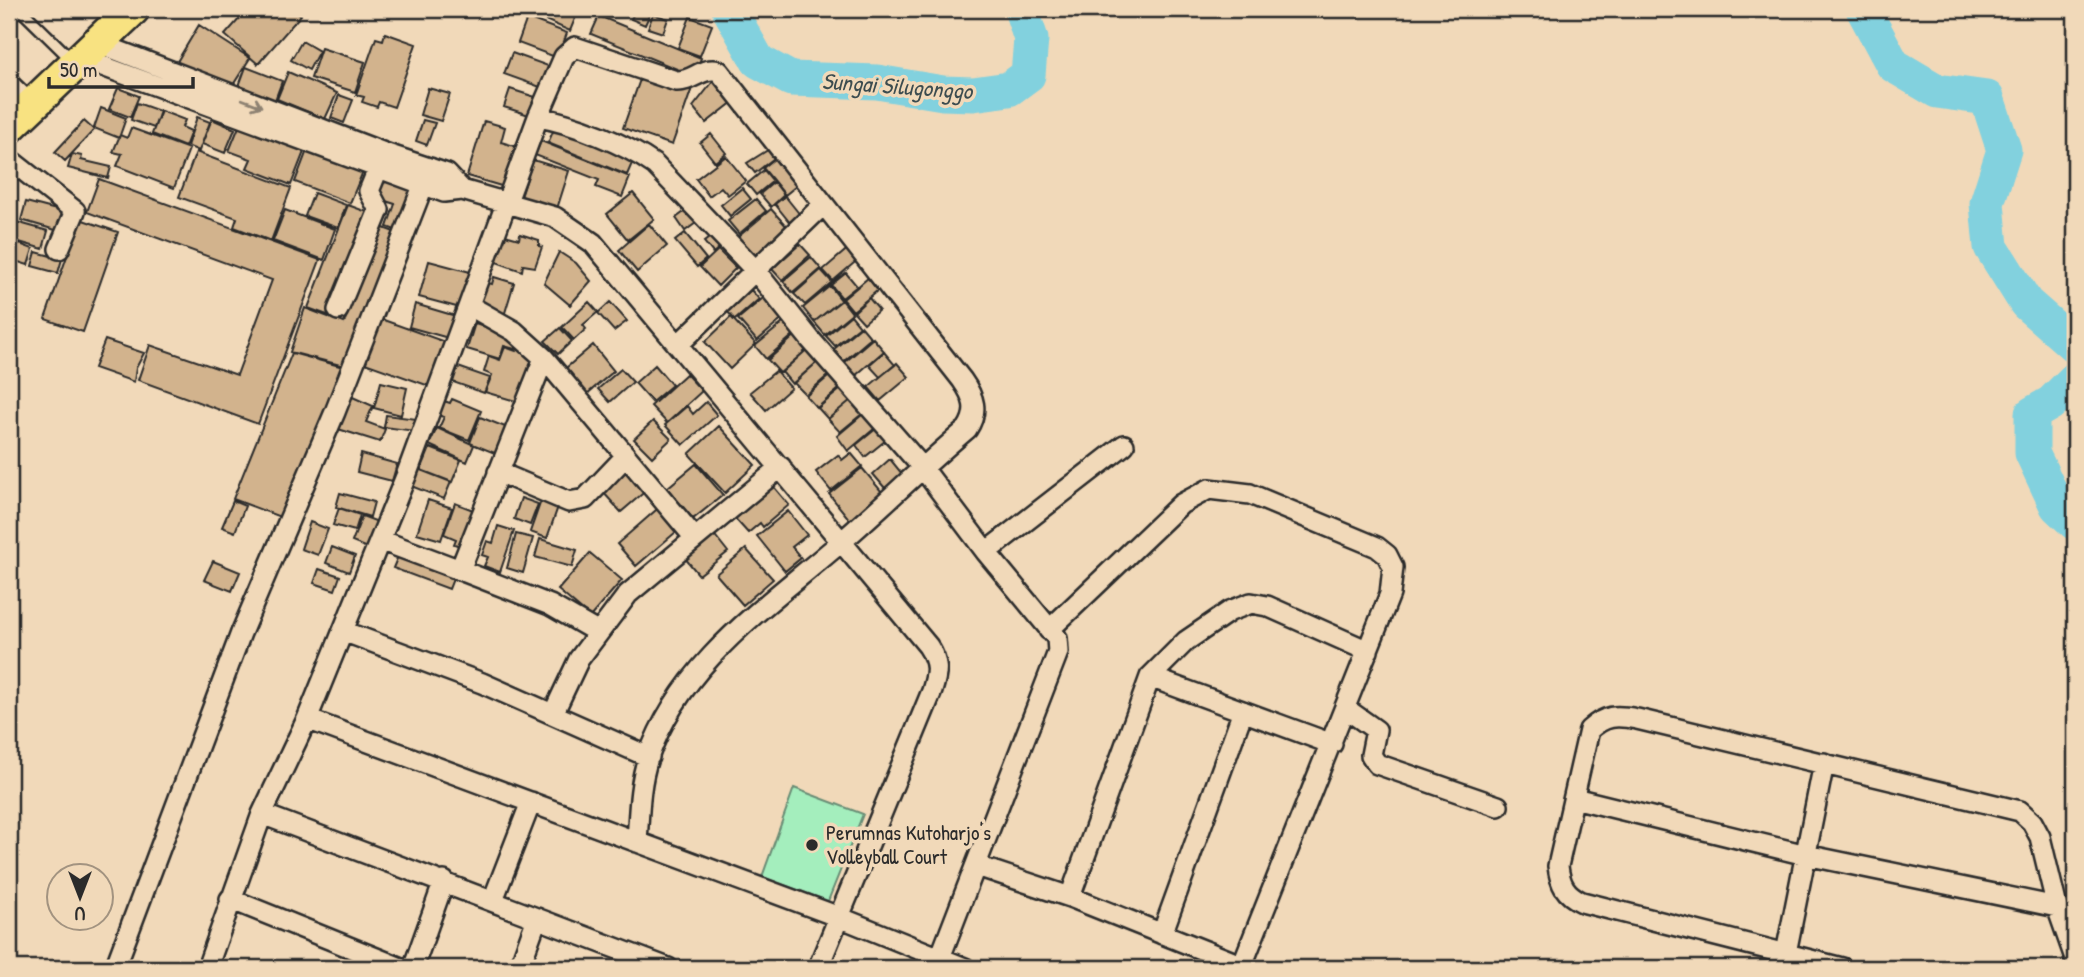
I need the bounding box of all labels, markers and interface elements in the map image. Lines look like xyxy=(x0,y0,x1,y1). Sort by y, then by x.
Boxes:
scale bar xyxy=(49,46,192,90)
text: 50 m xyxy=(60,55,97,84)
water label: Sungai Silugonggo xyxy=(821,65,975,107)
one-way arrow xyxy=(241,98,263,110)
place label: Perumnas Kutoharjo's Volleyball Court xyxy=(826,818,991,871)
marker: Perumnas Kutoharjo's Volleyball Court xyxy=(804,837,820,853)
north arrow xyxy=(46,862,116,932)
text: U xyxy=(74,901,85,927)

